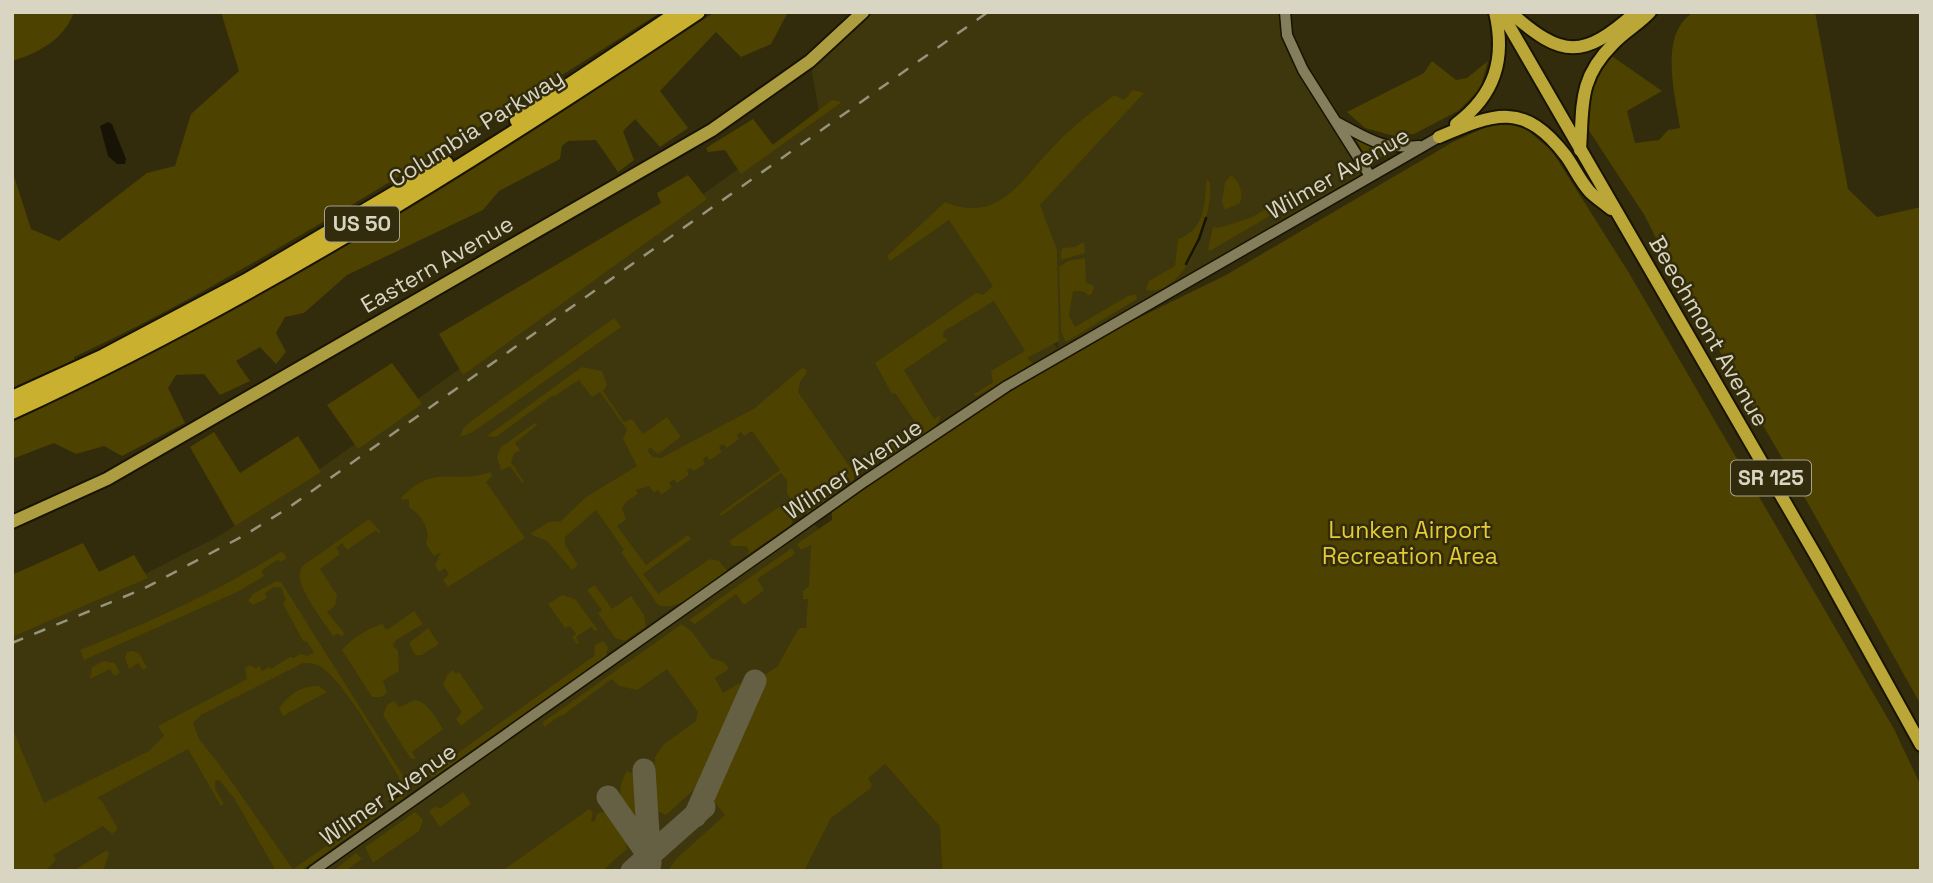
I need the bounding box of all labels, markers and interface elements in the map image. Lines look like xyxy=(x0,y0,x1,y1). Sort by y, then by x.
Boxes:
street label: Columbia Parkway xyxy=(383,62,569,194)
street label: Wilmer Avenue xyxy=(1261,120,1415,226)
road number: US 50 xyxy=(325,206,399,242)
street label: Eastern Avenue xyxy=(355,208,519,320)
street label: Beechmont Avenue xyxy=(1642,230,1776,432)
street label: Wilmer Avenue xyxy=(778,412,928,526)
road number: SR 125 xyxy=(1731,461,1811,496)
park label: Lunken Airport Recreation Area xyxy=(1322,515,1498,571)
street label: Wilmer Avenue xyxy=(314,736,462,852)

